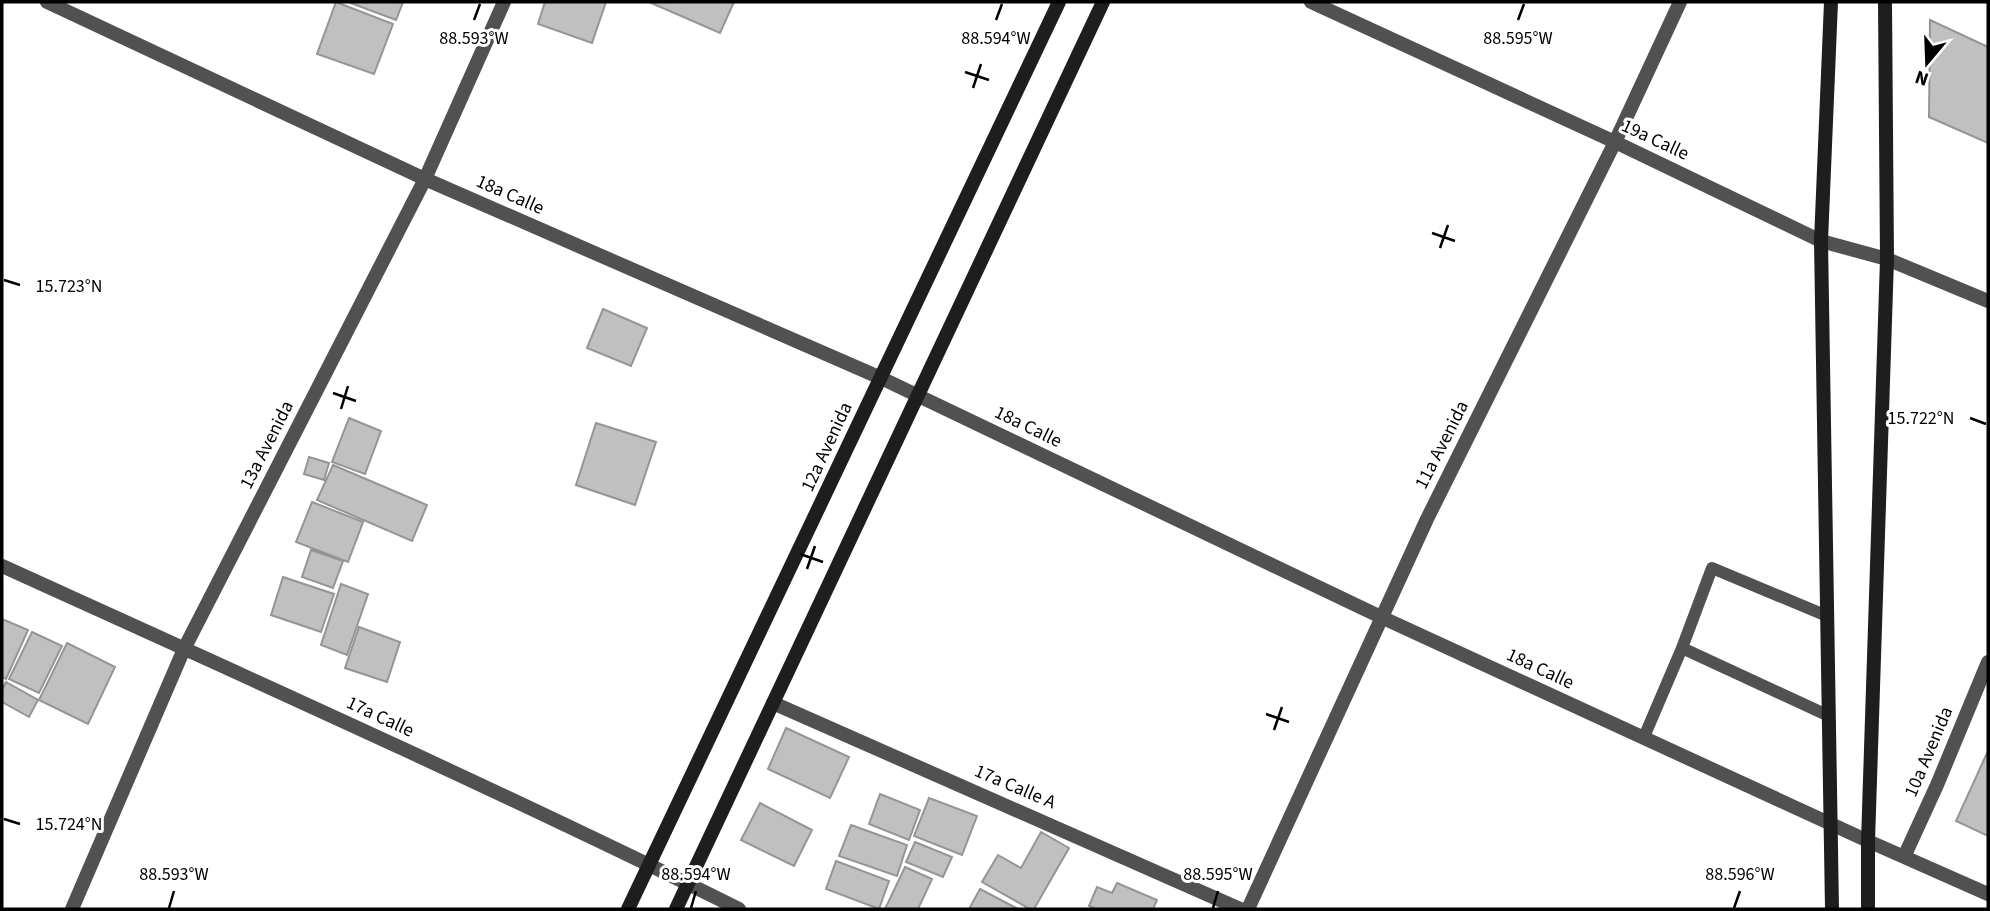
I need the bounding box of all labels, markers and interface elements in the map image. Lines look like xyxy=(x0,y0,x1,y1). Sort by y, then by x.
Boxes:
text: 88.593°W xyxy=(439,26,509,51)
text: 88.594°W xyxy=(961,26,1031,51)
text: 88.595°W xyxy=(1483,26,1553,51)
north arrow xyxy=(1892,28,1962,98)
text: N xyxy=(1912,63,1932,92)
street label: 19a Calle xyxy=(1617,113,1693,167)
street label: 18a Calle xyxy=(472,168,548,222)
text: 15.723°N xyxy=(36,274,102,299)
street label: 13a Avenida xyxy=(233,396,301,494)
street label: 11a Avenida xyxy=(1408,396,1476,494)
street label: 12a Avenida xyxy=(795,398,859,496)
street label: 18a Calle xyxy=(990,399,1066,455)
text: 15.722°N xyxy=(1888,406,1954,431)
street label: 18a Calle xyxy=(1502,642,1578,696)
street label: 17a Calle xyxy=(342,690,418,744)
street label: 10a Avenida xyxy=(1898,703,1960,801)
street label: 17a Calle A xyxy=(970,758,1060,816)
text: 15.724°N xyxy=(36,812,102,837)
text: 88.593°W xyxy=(139,862,209,887)
text: 88.594°W xyxy=(661,862,731,887)
text: 88.595°W xyxy=(1183,862,1253,887)
text: 88.596°W xyxy=(1705,862,1775,887)

